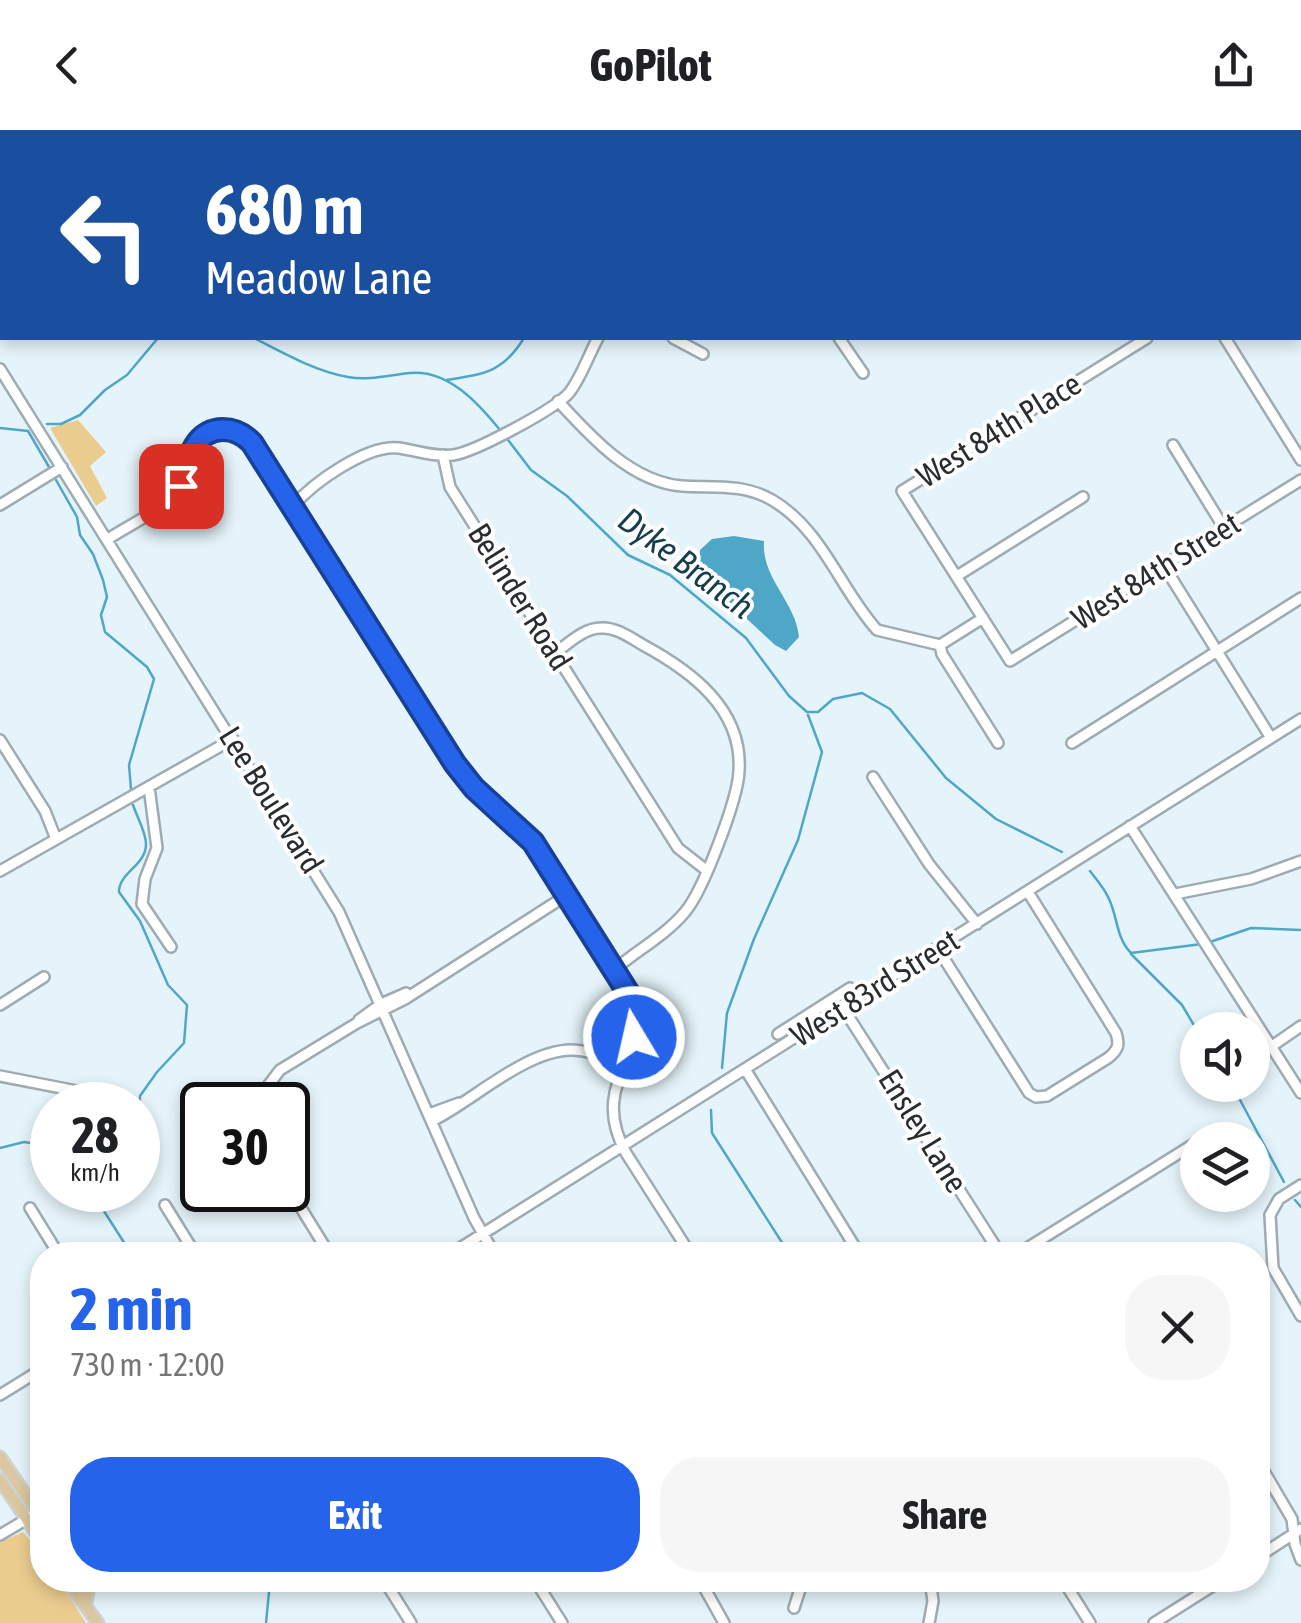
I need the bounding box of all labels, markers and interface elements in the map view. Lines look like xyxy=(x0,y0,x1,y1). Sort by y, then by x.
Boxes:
icon: back xyxy=(40,38,95,93)
icon: share xyxy=(1206,38,1261,93)
text: GoPilot xyxy=(589,39,712,91)
text: 680 m xyxy=(205,169,364,249)
icon: left xyxy=(40,170,170,300)
text: Meadow Lane xyxy=(205,252,432,304)
street label: West 84th Place xyxy=(910,365,1088,495)
pin xyxy=(139,444,224,529)
icon: arrive xyxy=(154,459,209,514)
water label: Dyke Branch xyxy=(611,499,762,626)
street label: West 84th Street xyxy=(1065,504,1247,637)
street label: Belinder Road xyxy=(461,517,580,677)
street label: Lee Boulevard xyxy=(212,720,331,880)
street label: West 83rd Street xyxy=(784,921,966,1054)
position arrow xyxy=(582,985,686,1089)
map controls xyxy=(1180,1012,1270,1212)
button: sound xyxy=(1180,1012,1270,1102)
street label: Ensley Lane xyxy=(871,1063,976,1199)
speed limit sign: 30 xyxy=(180,1082,310,1212)
text: 28 xyxy=(71,1106,118,1164)
button: layers xyxy=(1180,1122,1270,1212)
text: km/h xyxy=(70,1158,120,1186)
text: 2 min xyxy=(70,1274,193,1343)
button: close xyxy=(1125,1275,1230,1380)
text: 730 m · 12:00 xyxy=(70,1346,225,1383)
button: Exit xyxy=(70,1457,640,1572)
button: Share xyxy=(660,1457,1230,1572)

